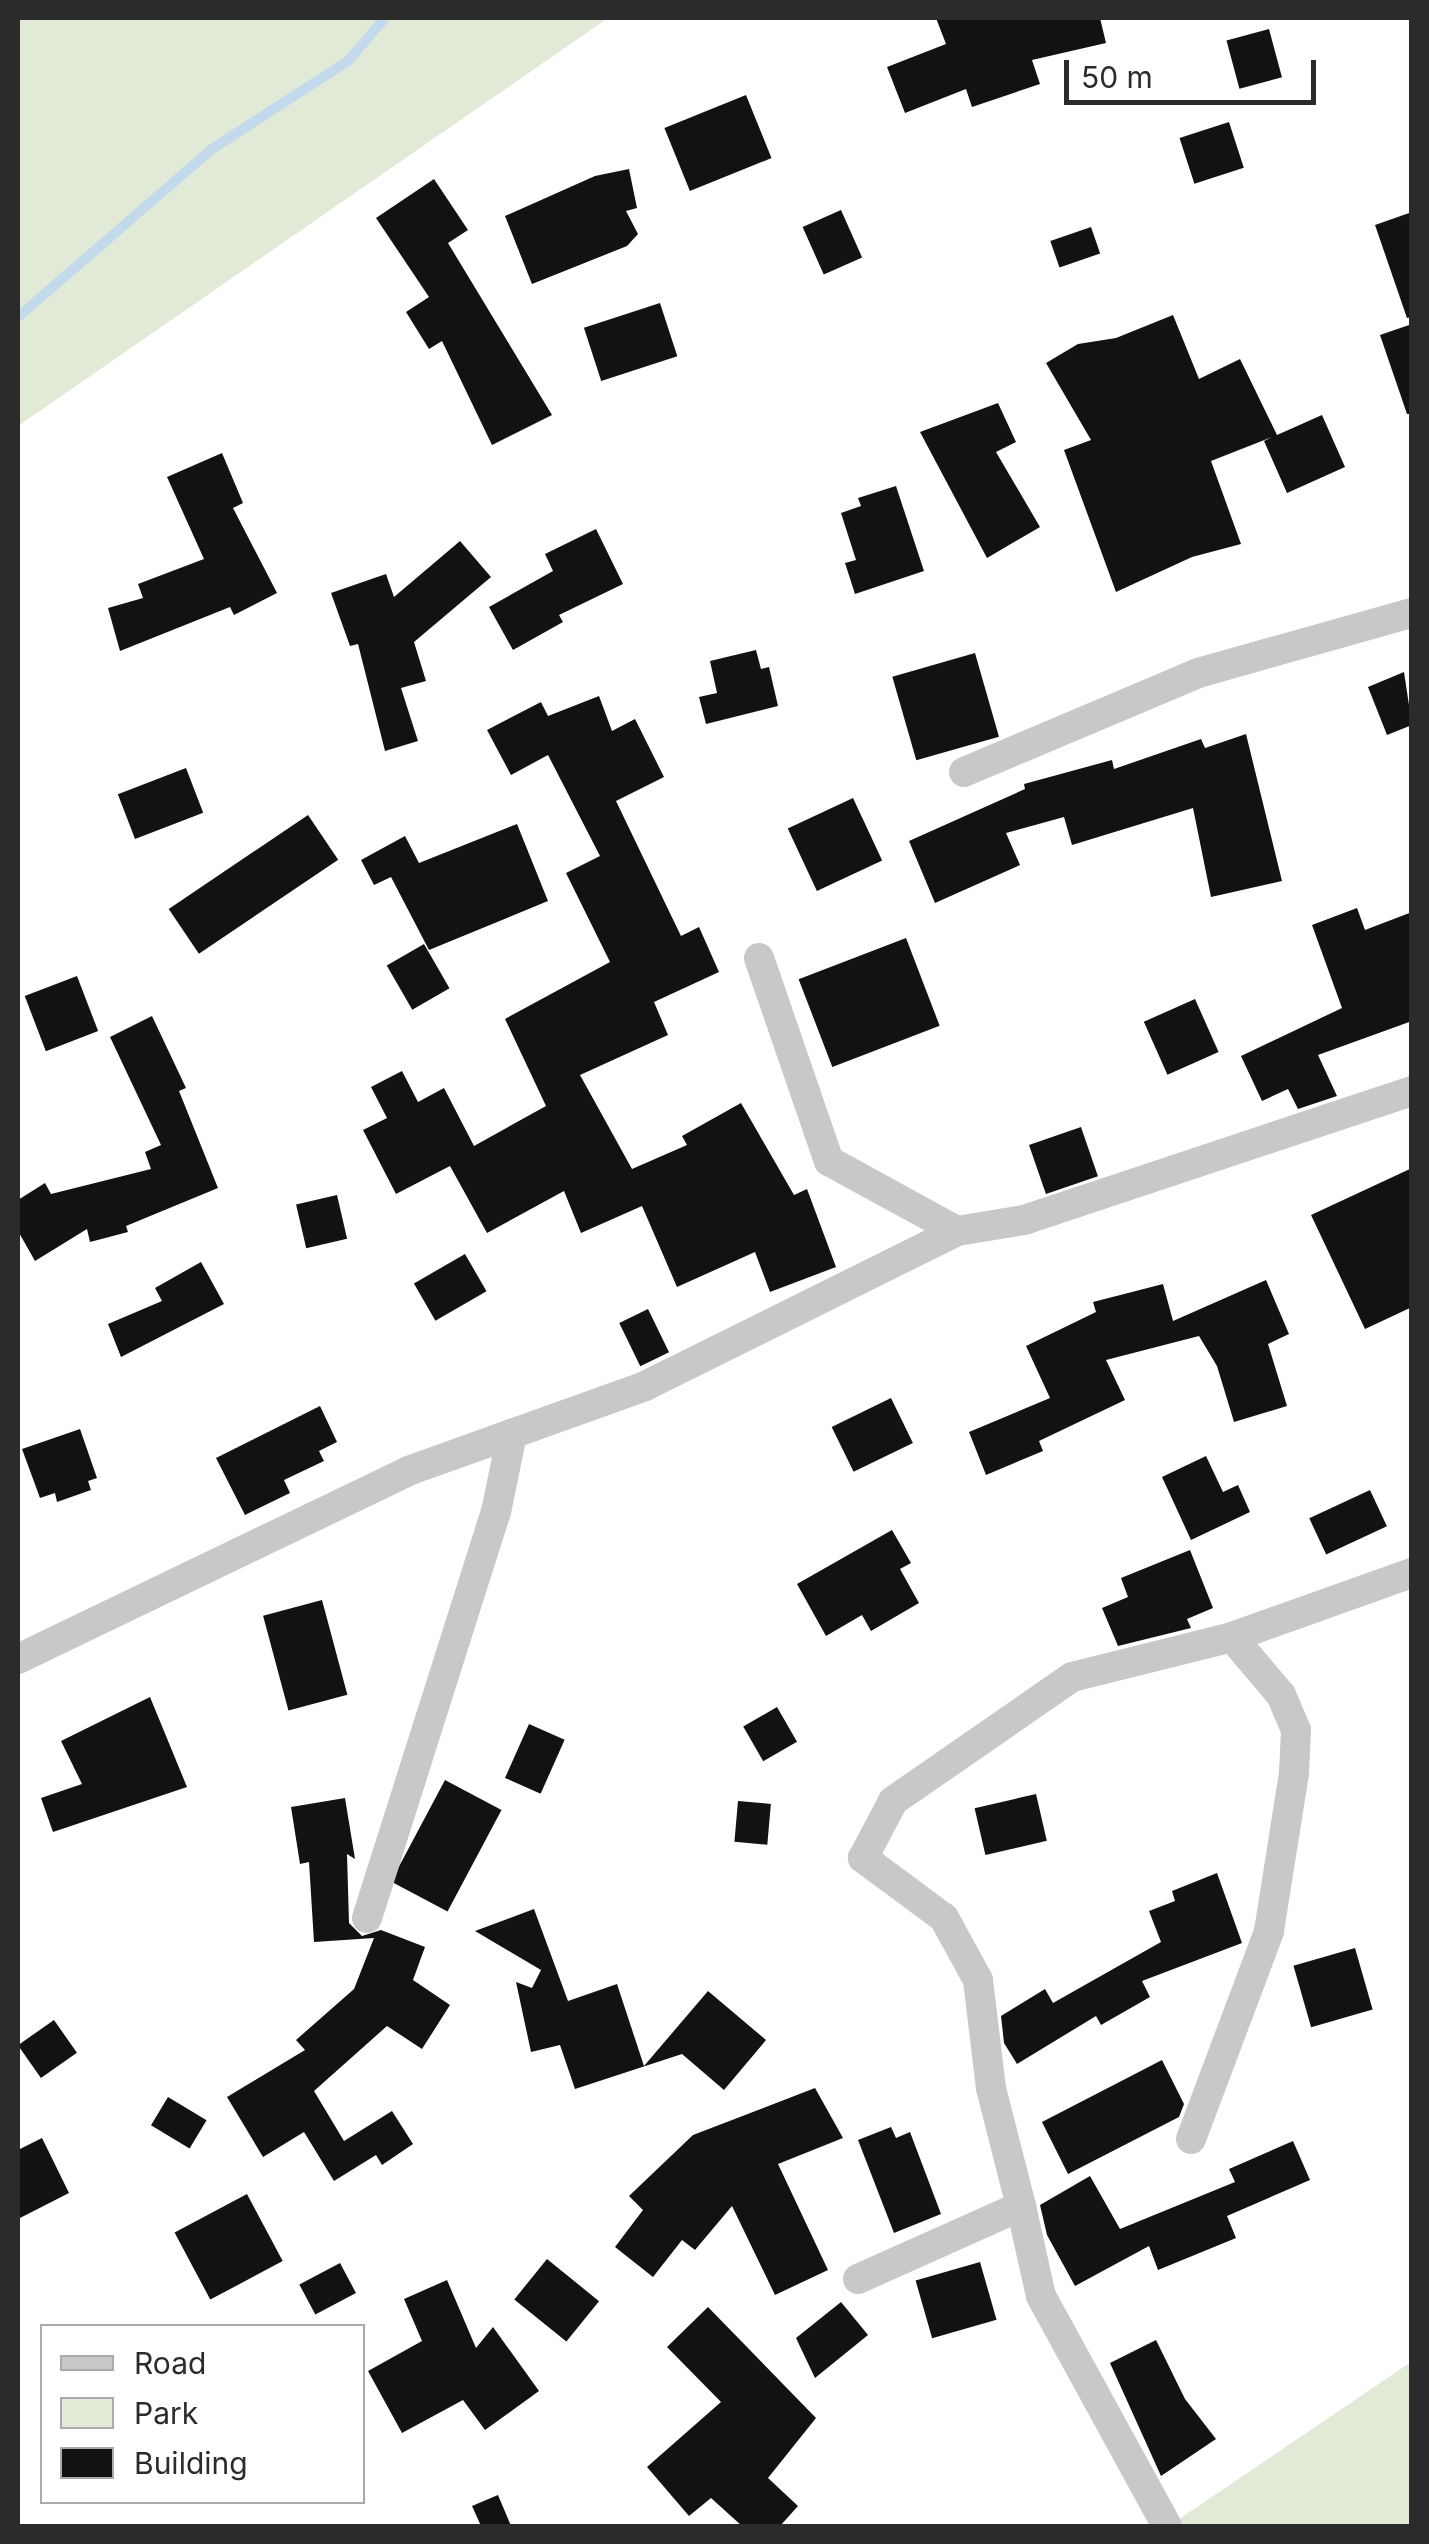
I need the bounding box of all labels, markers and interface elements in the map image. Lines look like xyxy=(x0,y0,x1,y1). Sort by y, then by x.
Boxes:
scale bar xyxy=(1069,40,1322,102)
text: 50 m xyxy=(1081,59,1153,95)
legend xyxy=(40,2324,365,2504)
text: Road xyxy=(134,2345,206,2381)
text: Park xyxy=(134,2395,198,2431)
text: Building xyxy=(134,2445,248,2481)

